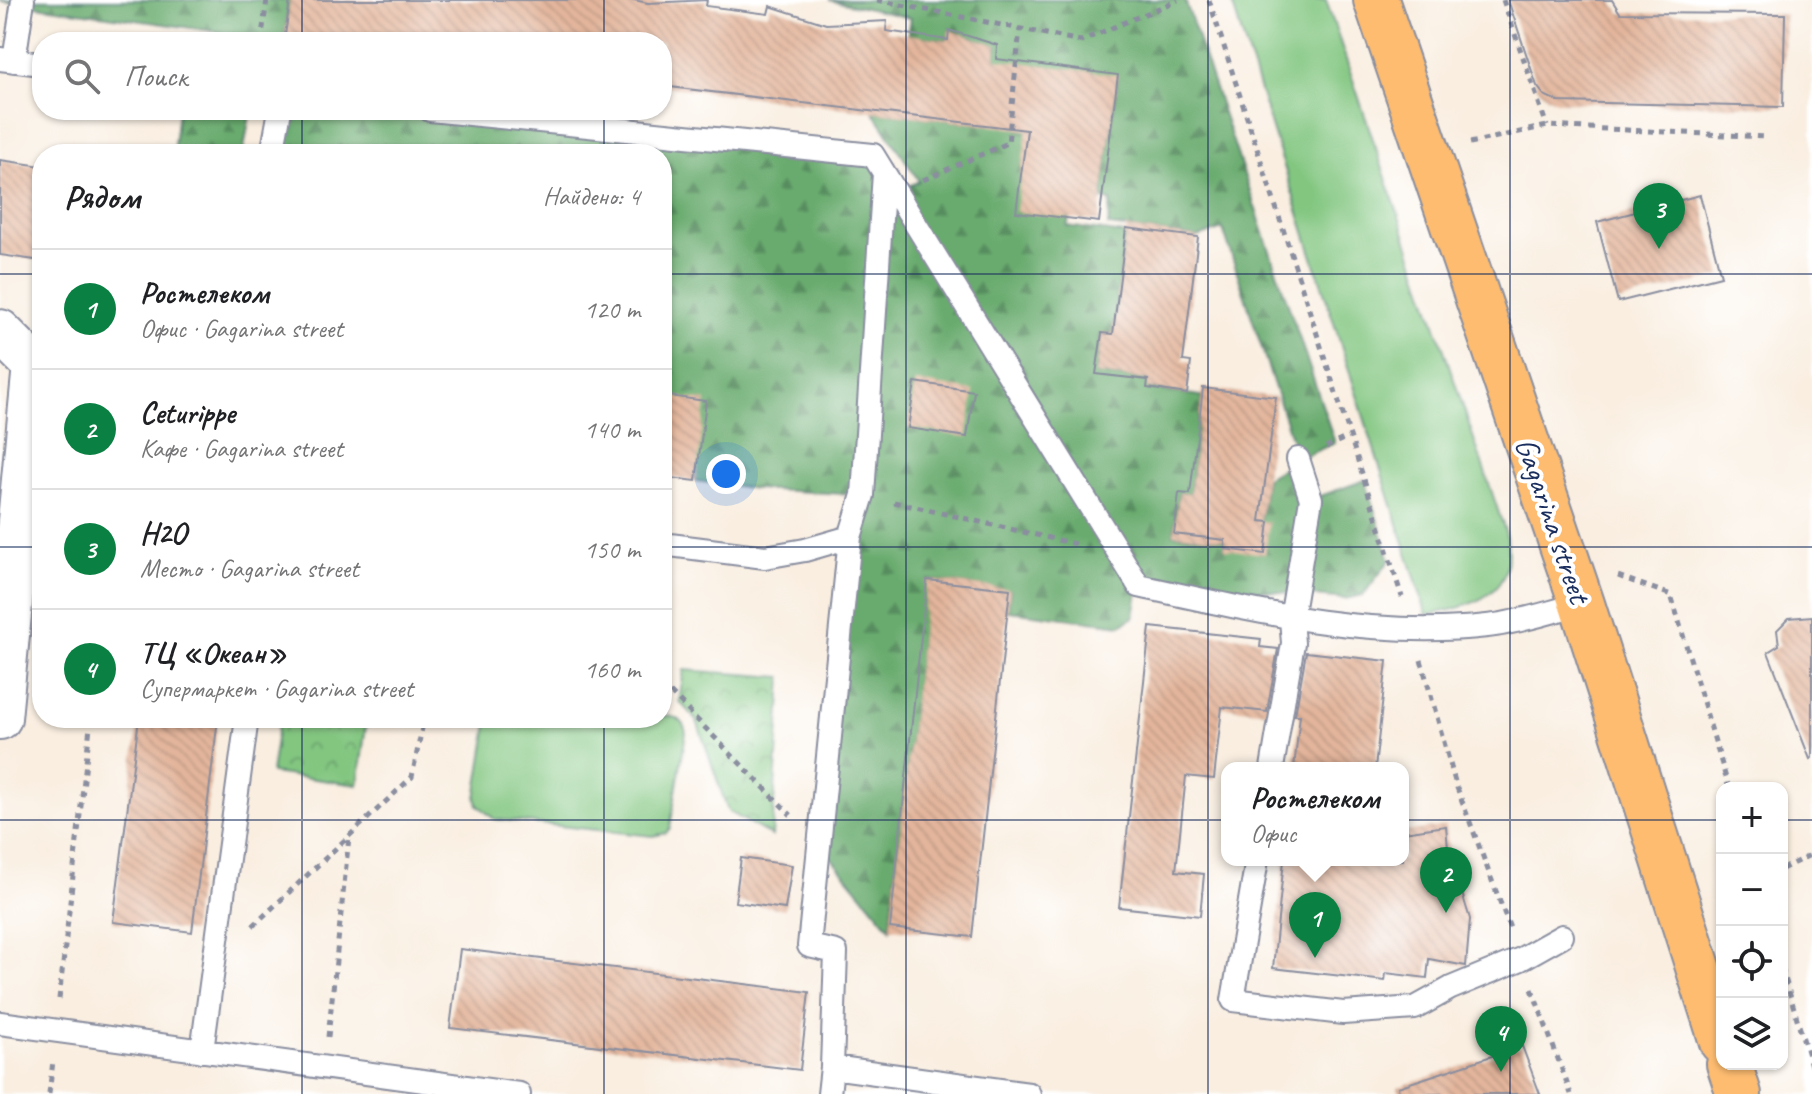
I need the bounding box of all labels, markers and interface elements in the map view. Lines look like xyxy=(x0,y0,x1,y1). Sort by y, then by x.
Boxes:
search box xyxy=(32,32,672,120)
icon: search xyxy=(60,54,104,98)
text: Поиск xyxy=(124,57,187,95)
text: Рядом xyxy=(64,175,140,218)
text: Найдено: 4 xyxy=(543,180,640,213)
pin: 3 xyxy=(1633,183,1685,249)
text: Ростелеком xyxy=(140,274,269,312)
text: 1 xyxy=(84,293,96,326)
text: 120 m xyxy=(584,293,640,326)
text: Офис · Gagarina street xyxy=(140,312,343,345)
text: Ceturippe xyxy=(140,394,235,432)
text: 2 xyxy=(84,413,96,446)
text: 140 m xyxy=(584,413,640,446)
text: Кафе · Gagarina street xyxy=(140,432,343,465)
street label: Gagarina street xyxy=(1506,432,1601,611)
your location xyxy=(706,454,746,494)
text: H2O xyxy=(140,514,186,552)
text: 3 xyxy=(84,533,96,566)
text: 150 m xyxy=(584,533,640,566)
text: Место · Gagarina street xyxy=(140,552,359,585)
text: ТЦ «Океан» xyxy=(140,634,286,672)
text: 4 xyxy=(84,653,96,686)
text: 160 m xyxy=(584,653,640,686)
text: Супермаркет · Gagarina street xyxy=(140,672,413,705)
popup xyxy=(1221,762,1409,866)
text: Ростелеком xyxy=(1251,779,1379,817)
map controls xyxy=(1716,782,1788,1070)
button: + xyxy=(1716,782,1788,854)
text: Офис xyxy=(1251,817,1296,850)
pin: 2 xyxy=(1420,847,1472,913)
button: − xyxy=(1716,854,1788,926)
pin: 1 xyxy=(1289,892,1341,958)
button: locate xyxy=(1716,926,1788,998)
button: layers xyxy=(1716,998,1788,1070)
pin: 4 xyxy=(1475,1006,1527,1072)

